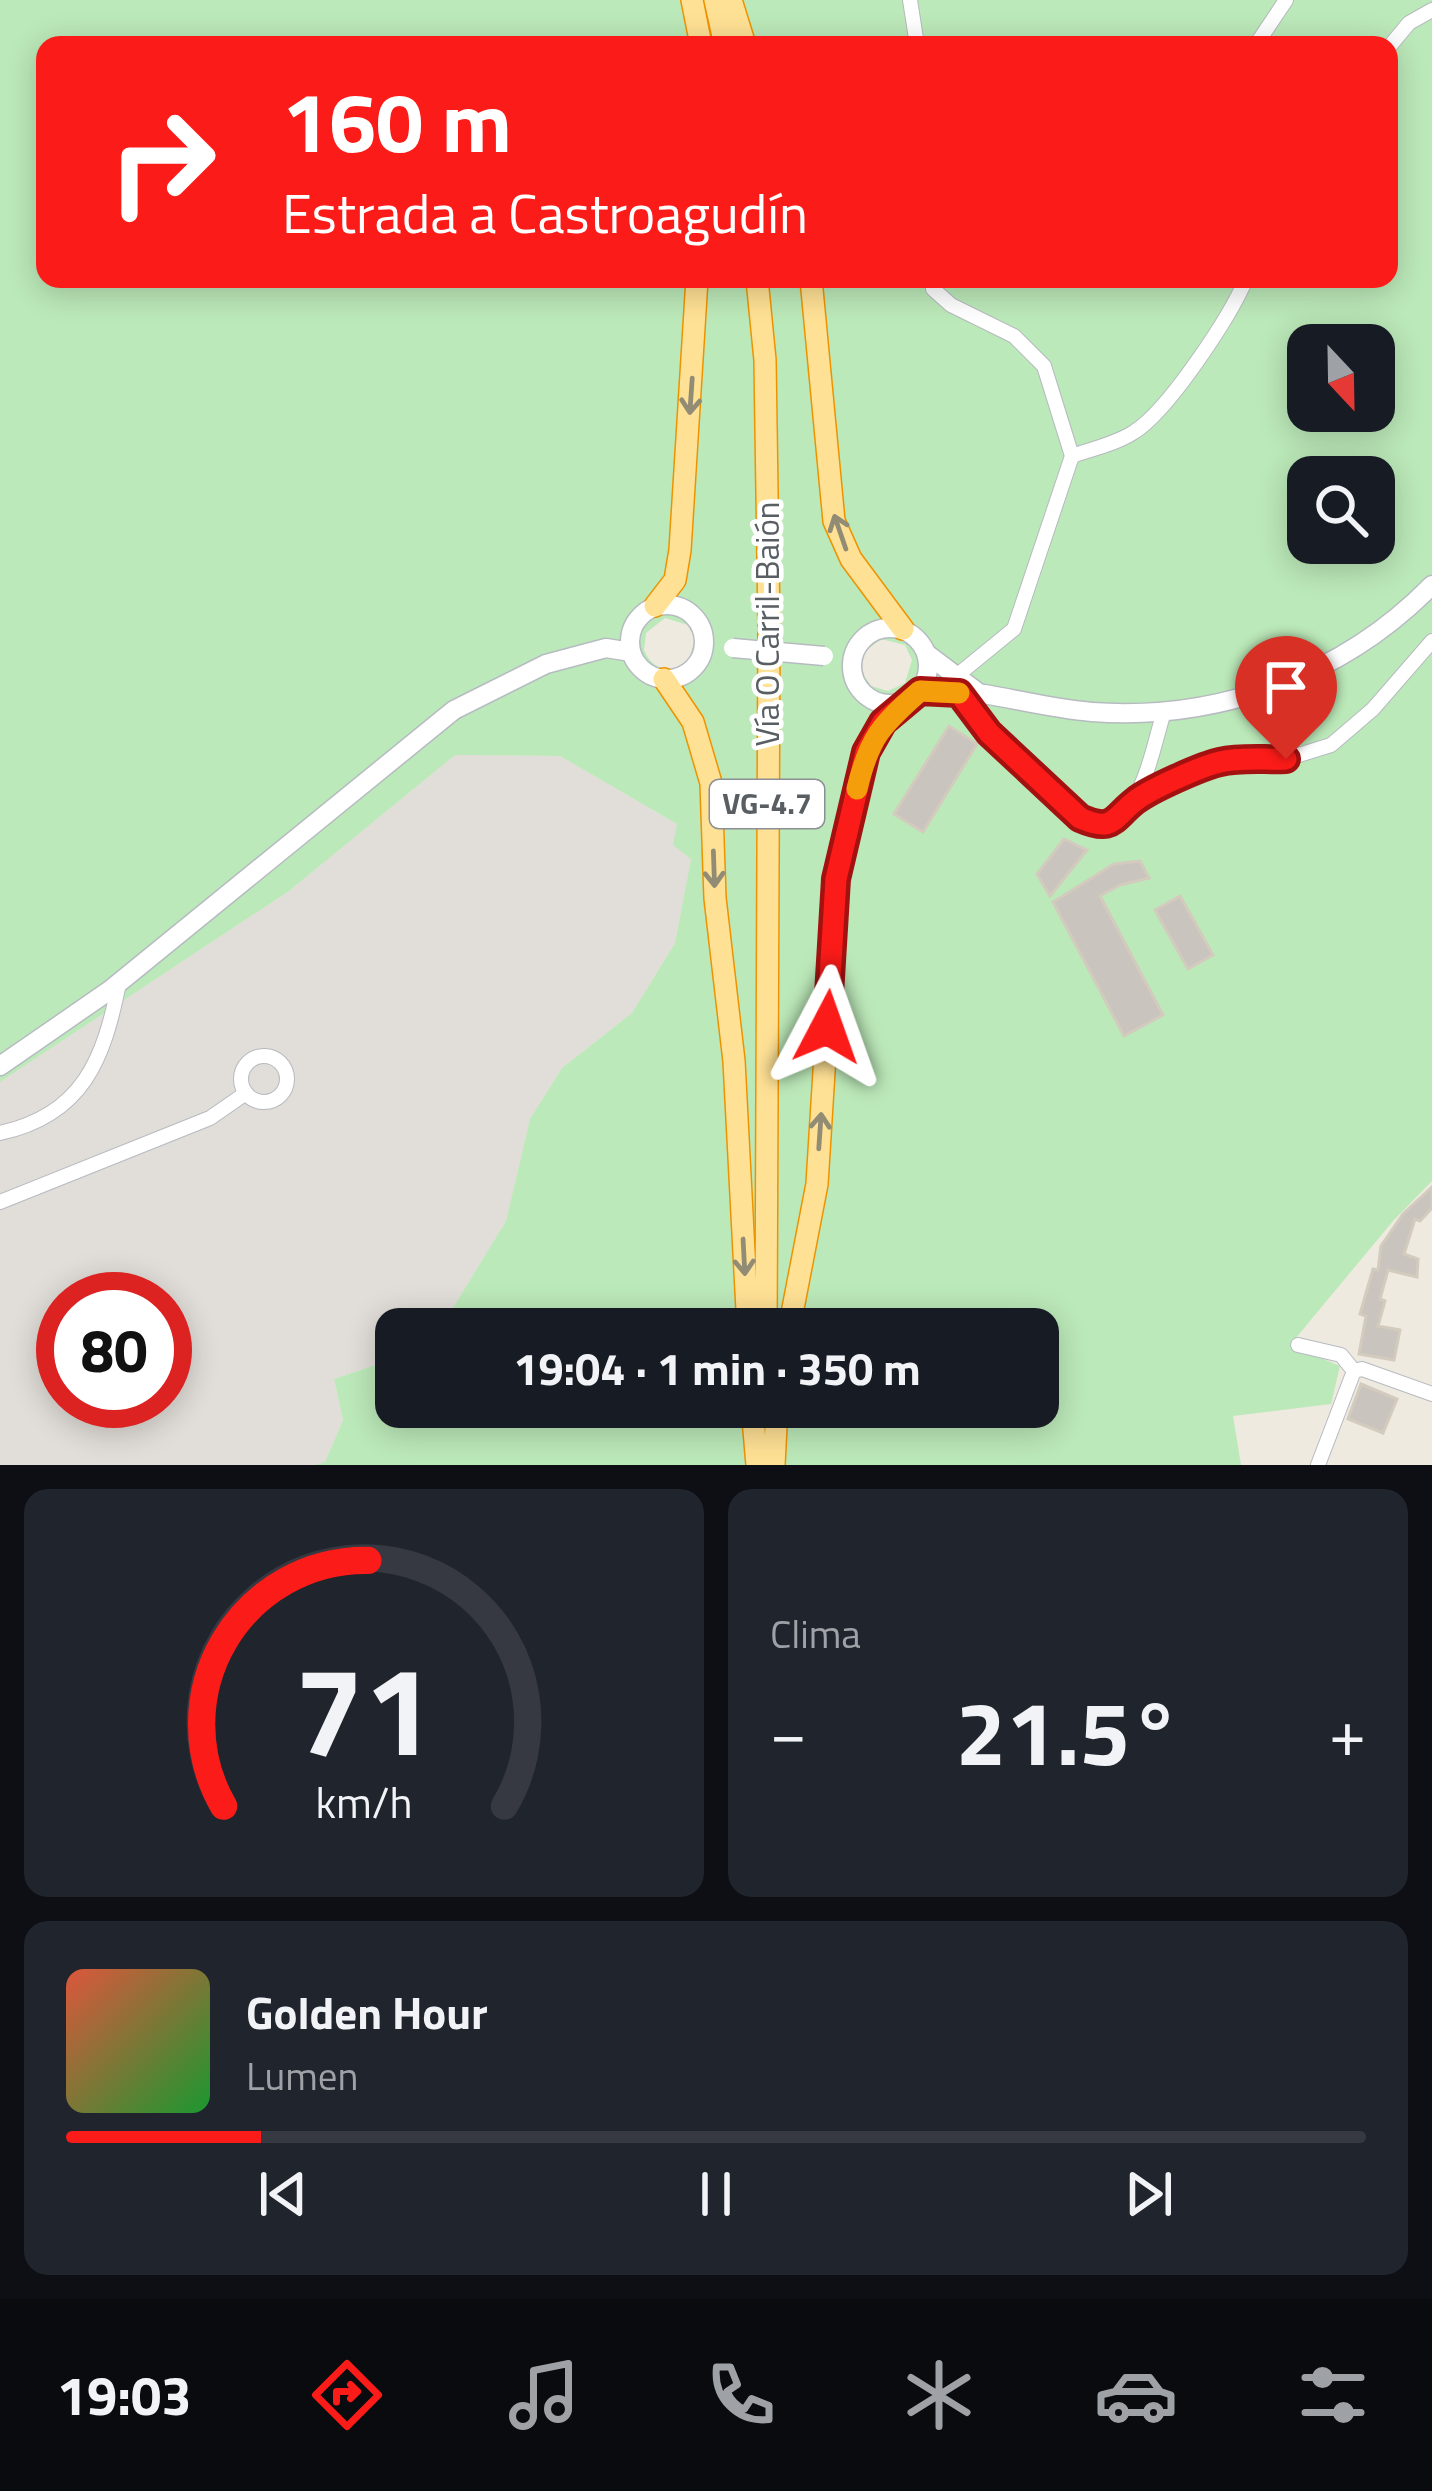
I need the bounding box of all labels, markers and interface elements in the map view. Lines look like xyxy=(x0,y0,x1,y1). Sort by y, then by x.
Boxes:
text: 160 m xyxy=(282,57,512,185)
icon: right xyxy=(84,84,240,240)
text: Estrada a Castroagudín xyxy=(282,172,808,254)
north arrow xyxy=(1287,324,1395,432)
map controls xyxy=(1287,324,1395,564)
one-way arrow xyxy=(679,376,702,415)
button: search xyxy=(1287,456,1395,564)
street label: Vía O Carril-Baión xyxy=(742,501,792,747)
one-way arrow xyxy=(828,513,850,551)
pin xyxy=(1235,636,1337,759)
icon: arrive xyxy=(1253,654,1319,720)
road number: VG-4.7 xyxy=(710,780,824,828)
one-way arrow xyxy=(703,849,726,888)
position arrow xyxy=(764,964,890,1090)
one-way arrow xyxy=(809,1112,832,1151)
one-way arrow xyxy=(733,1237,756,1276)
speed limit sign: 80 xyxy=(36,1272,192,1428)
text: 19:04 · 1 min · 350 m xyxy=(513,1334,921,1402)
text: Clima xyxy=(770,1604,861,1663)
text: 71 xyxy=(294,1614,434,1803)
text: 21.5° xyxy=(956,1663,1180,1800)
text: − xyxy=(770,1681,807,1782)
text: + xyxy=(1329,1681,1366,1782)
text: km/h xyxy=(315,1769,413,1835)
text: Golden Hour xyxy=(246,1978,488,2046)
text: Lumen xyxy=(246,2046,358,2105)
icon: previous xyxy=(250,2161,316,2227)
icon: pause xyxy=(683,2161,749,2227)
icon: next xyxy=(1116,2161,1182,2227)
icon: directions xyxy=(305,2353,389,2437)
icon: music xyxy=(502,2353,586,2437)
icon: phone xyxy=(699,2353,783,2437)
icon: climate xyxy=(897,2353,981,2437)
icon: car xyxy=(1094,2353,1178,2437)
icon: filters xyxy=(1291,2353,1375,2437)
text: 19:03 xyxy=(57,2354,191,2436)

